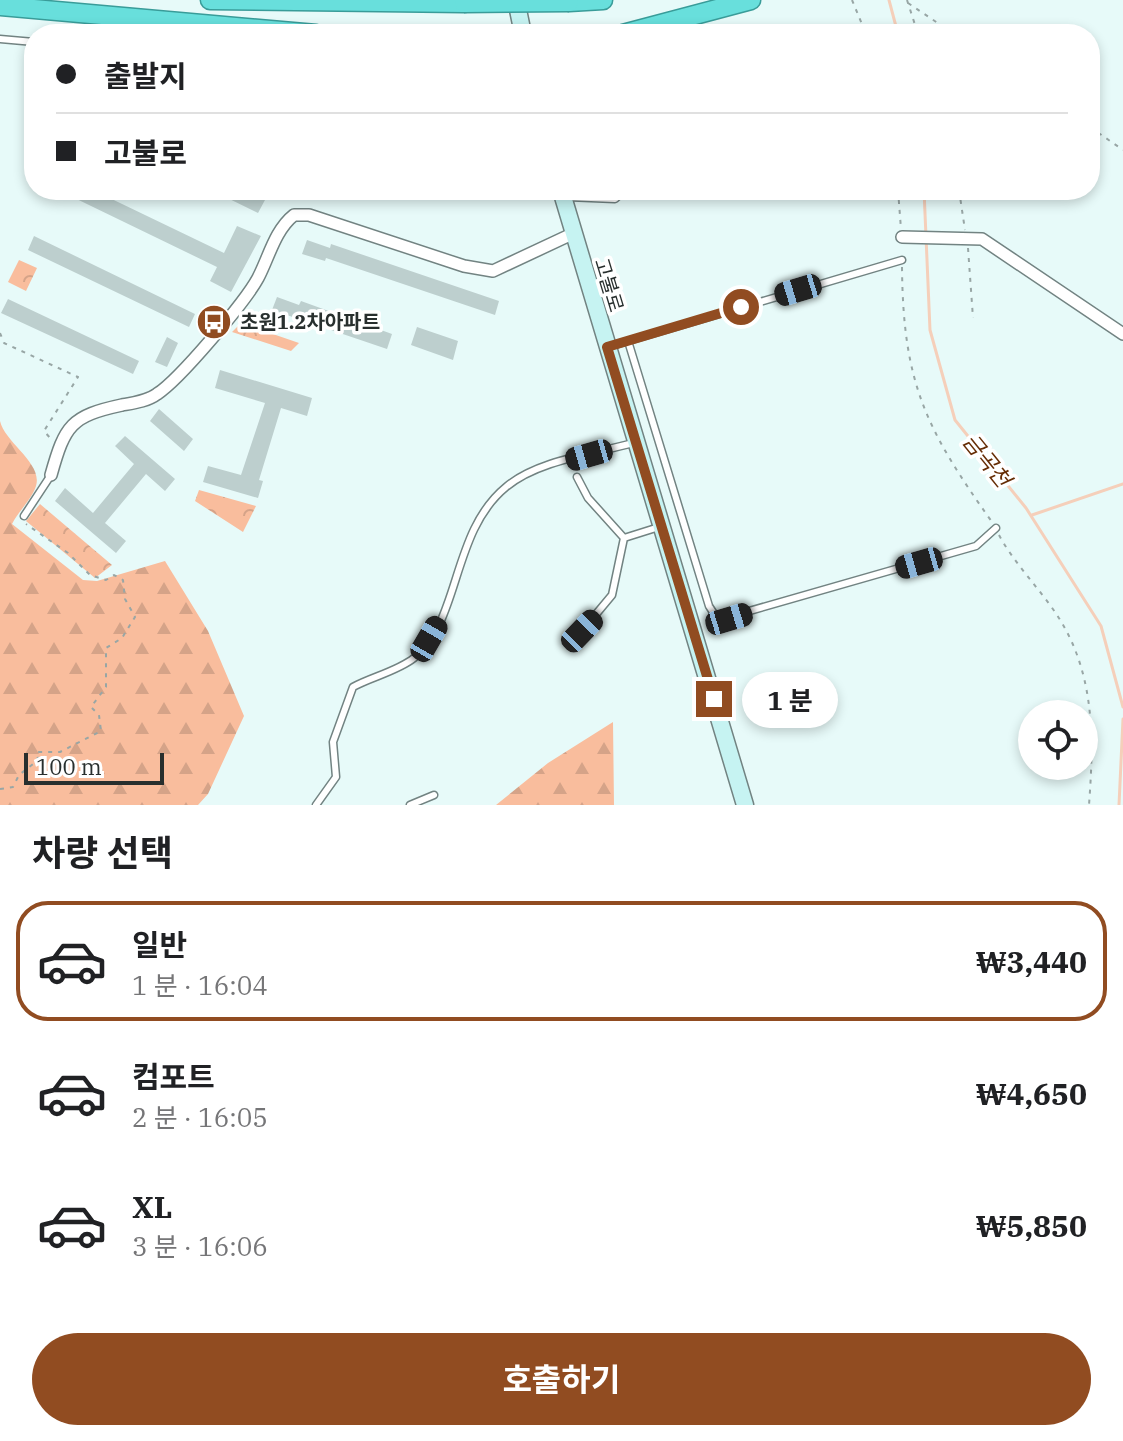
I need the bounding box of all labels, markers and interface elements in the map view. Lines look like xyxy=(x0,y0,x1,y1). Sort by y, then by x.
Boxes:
text: 출발지 xyxy=(104,56,187,95)
text: 고불로 xyxy=(104,133,187,172)
street label: 고불로 xyxy=(588,255,630,315)
car xyxy=(772,272,824,308)
route start xyxy=(723,289,759,325)
bus stop icon: 초원1.2차아파트 xyxy=(195,303,233,341)
place label: 초원1.2차아파트 xyxy=(240,308,380,335)
water label: 금곡천 xyxy=(957,427,1019,495)
car xyxy=(563,437,615,473)
car xyxy=(893,545,945,581)
car xyxy=(703,601,755,637)
car xyxy=(557,605,607,657)
car xyxy=(407,612,451,666)
callout: 1 분 xyxy=(742,671,838,727)
route end xyxy=(696,681,732,717)
text: 1 분 xyxy=(767,683,813,717)
map controls xyxy=(1018,700,1098,780)
button: locate xyxy=(1018,700,1098,780)
scale bar xyxy=(24,749,164,785)
text: 100 m xyxy=(36,752,102,781)
text: 차량 선택 xyxy=(32,829,173,876)
icon: car xyxy=(36,925,108,997)
text: 일반 xyxy=(132,925,187,964)
text: ₩3,440 xyxy=(976,942,1087,981)
text: 1 분 · 16:04 xyxy=(132,968,268,1002)
icon: car xyxy=(36,1057,108,1129)
text: 컴포트 xyxy=(132,1057,215,1096)
text: ₩4,650 xyxy=(976,1074,1087,1113)
text: 2 분 · 16:05 xyxy=(132,1100,268,1134)
text: XL xyxy=(132,1187,172,1226)
icon: car xyxy=(36,1189,108,1261)
text: ₩5,850 xyxy=(976,1206,1087,1245)
text: 3 분 · 16:06 xyxy=(132,1229,268,1263)
button: 호출하기 xyxy=(32,1333,1091,1425)

